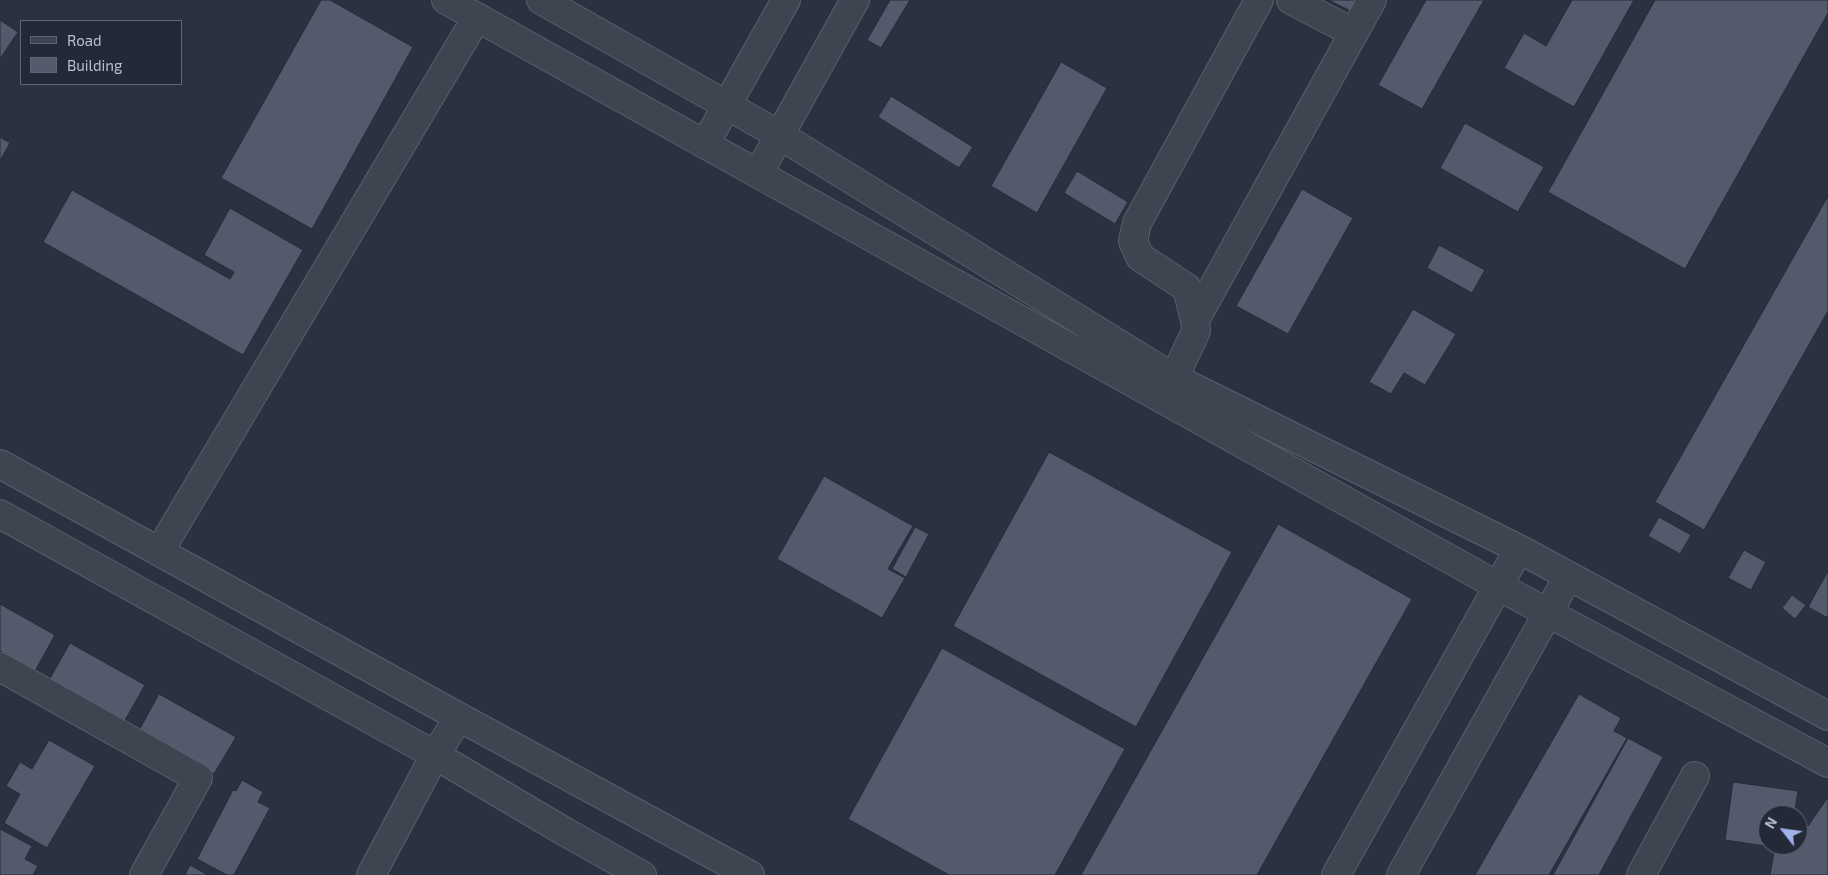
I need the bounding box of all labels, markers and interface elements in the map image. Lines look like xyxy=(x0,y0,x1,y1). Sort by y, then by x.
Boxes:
legend xyxy=(20,20,182,85)
text: Road xyxy=(67,31,102,49)
text: Building xyxy=(67,56,122,74)
north arrow xyxy=(1758,805,1808,855)
text: N xyxy=(1761,814,1780,831)

